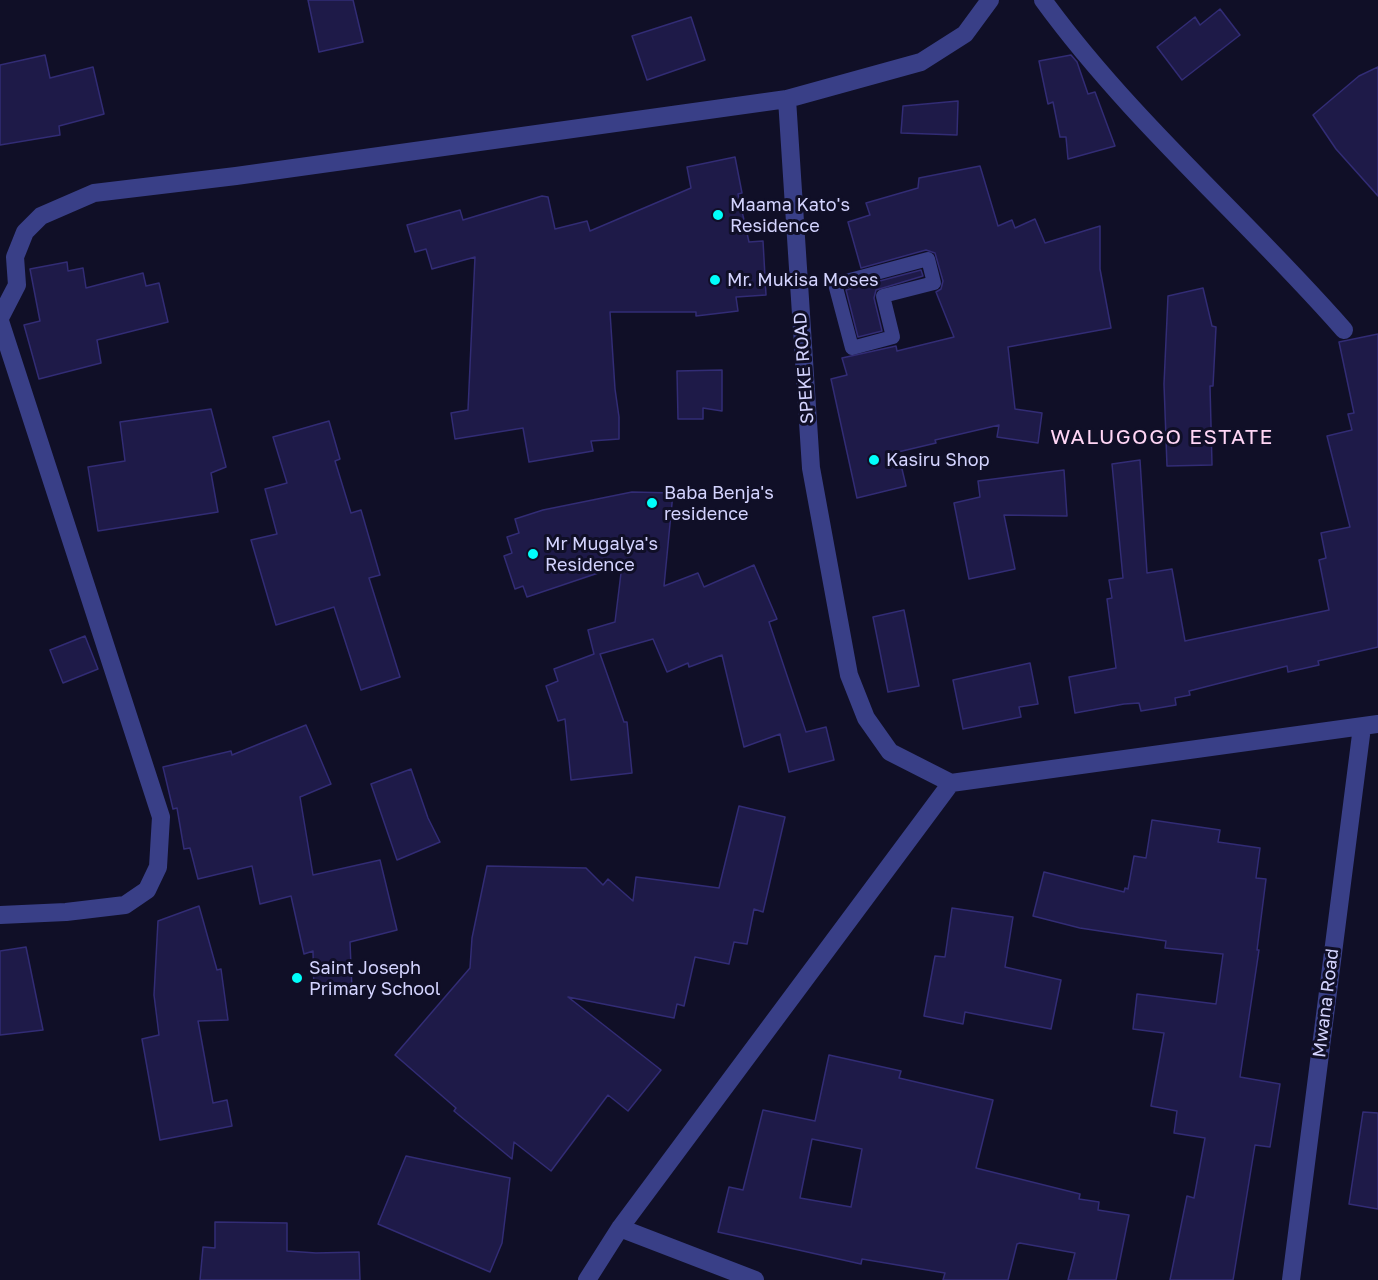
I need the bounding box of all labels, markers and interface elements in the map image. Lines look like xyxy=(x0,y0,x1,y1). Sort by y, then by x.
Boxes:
place label: Maama Kato's Residence xyxy=(730,194,850,236)
marker: Maama Kato's Residence xyxy=(711,208,725,222)
place label: Mr. Mukisa Moses xyxy=(727,269,879,291)
marker: Mr. Mukisa Moses xyxy=(708,273,722,287)
street label: SPEKE ROAD xyxy=(789,311,819,425)
district label: WALUGOGO ESTATE xyxy=(1050,424,1274,450)
place label: Kasiru Shop xyxy=(886,449,990,471)
marker: Kasiru Shop xyxy=(867,453,881,467)
place label: Baba Benja's residence xyxy=(664,482,774,524)
marker: Baba Benja's residence xyxy=(645,496,659,510)
place label: Mr Mugalya's Residence xyxy=(545,533,658,576)
marker: Mr Mugalya's Residence xyxy=(526,547,540,561)
street label: Mwana Road xyxy=(1309,947,1343,1059)
place label: Saint Joseph Primary School xyxy=(309,957,441,1000)
marker: Saint Joseph Primary School xyxy=(290,971,304,985)

